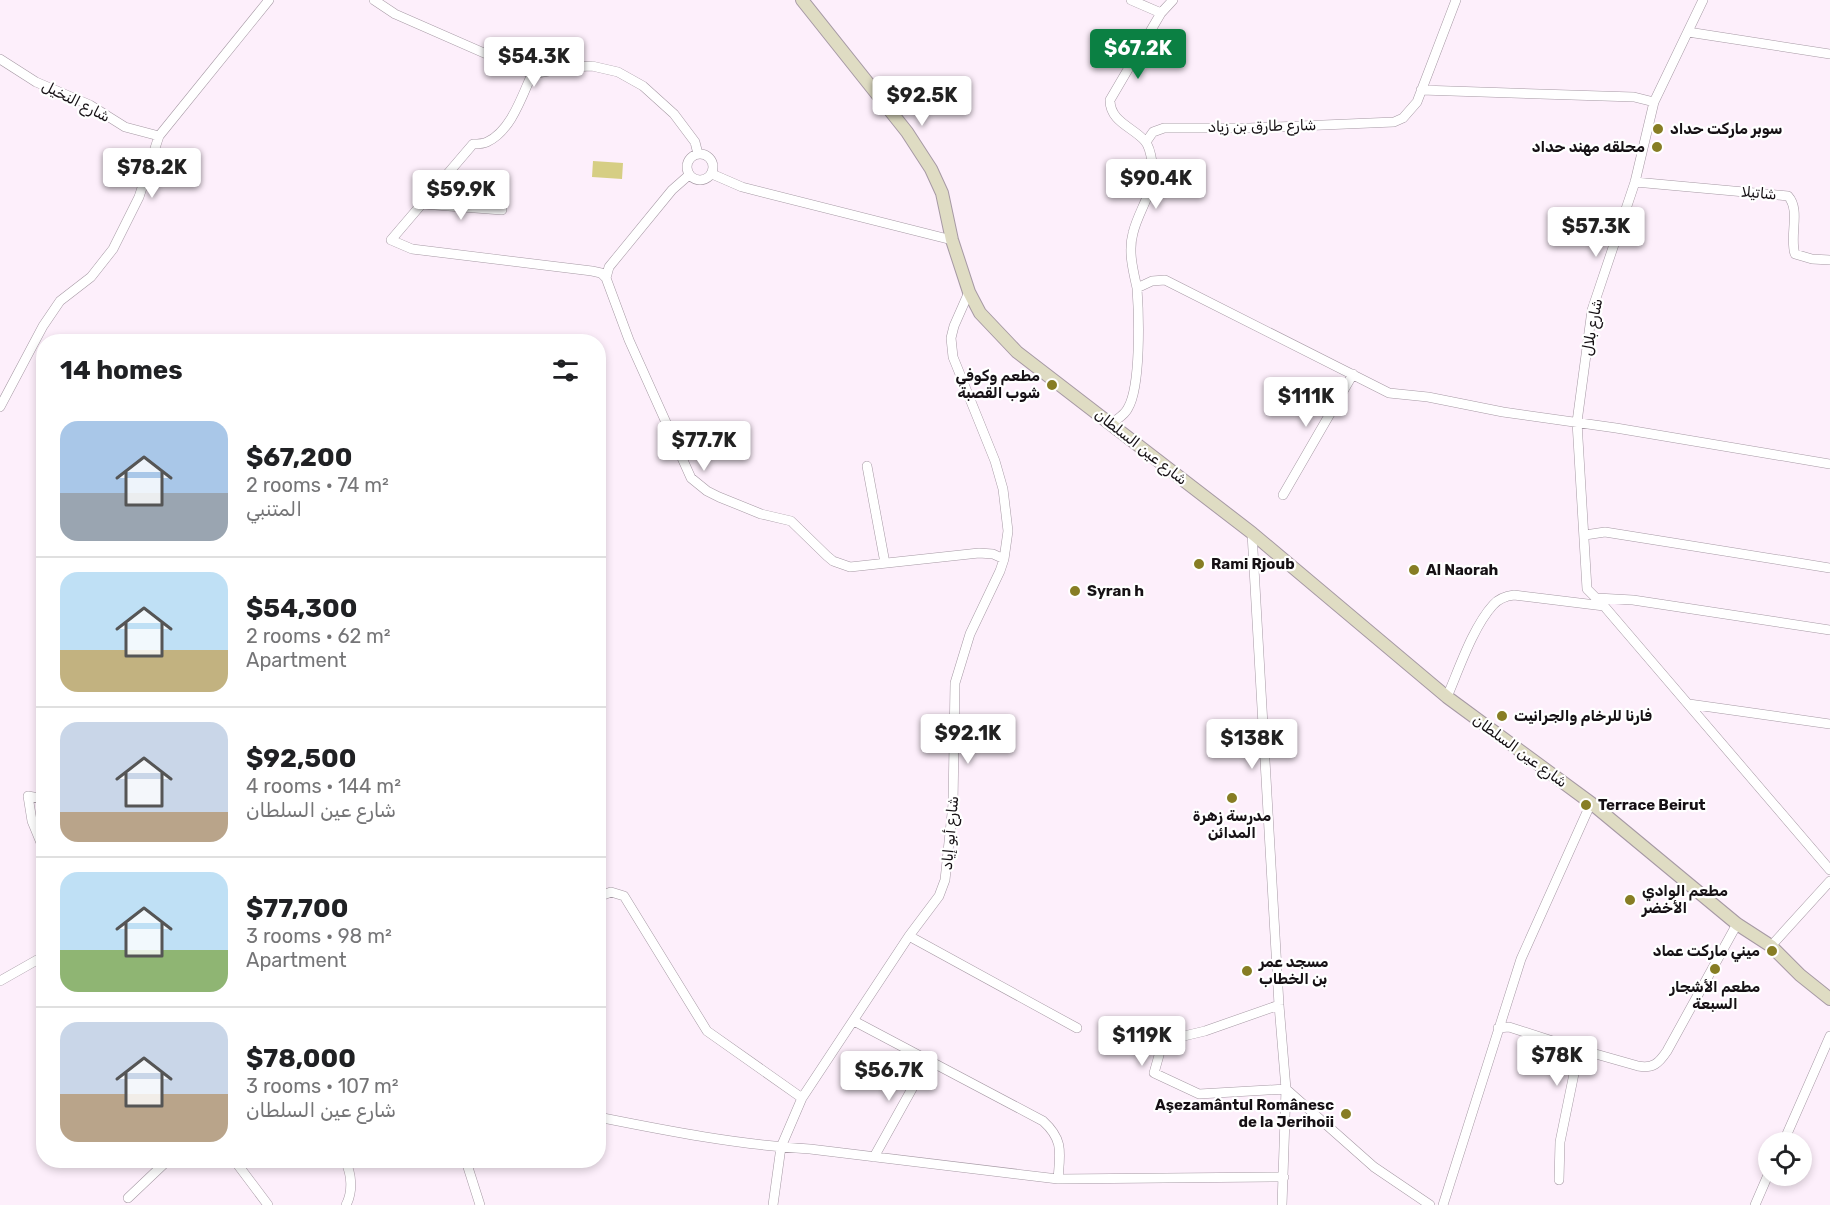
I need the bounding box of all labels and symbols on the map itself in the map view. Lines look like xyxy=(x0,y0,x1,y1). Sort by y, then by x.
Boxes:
pin: $67.2K xyxy=(1089,29,1187,80)
pin: $54.3K xyxy=(485,37,583,88)
street label: شارع النخيل xyxy=(38,76,113,128)
pin: $92.5K xyxy=(873,76,971,127)
street label: شارع طارق بن زياد xyxy=(1207,116,1317,138)
place label: سوبر ماركت حداد xyxy=(1670,120,1782,138)
marker: سوبر ماركت حداد xyxy=(1651,122,1665,136)
place label: محلقه مهند حداد xyxy=(1532,138,1645,156)
marker: محلقه مهند حداد xyxy=(1650,140,1664,154)
pin: $78.2K xyxy=(103,148,201,199)
pin: $90.4K xyxy=(1107,159,1205,210)
pin: $59.9K xyxy=(412,170,510,221)
street label: شاتيلا xyxy=(1741,182,1777,204)
pin: $57.3K xyxy=(1547,207,1645,258)
street label: شارع بلال xyxy=(1578,297,1608,358)
place label: مطعم وكوفي شوب القصبة xyxy=(955,367,1040,402)
pin: $111K xyxy=(1264,377,1348,428)
marker: مطعم وكوفي شوب القصبة xyxy=(1045,378,1059,392)
street label: شارع عين السلطان xyxy=(1090,405,1191,490)
pin: $77.7K xyxy=(655,421,753,472)
place label: Rami Rjoub xyxy=(1211,555,1295,573)
marker: Rami Rjoub xyxy=(1192,557,1206,571)
place label: Al Naorah xyxy=(1426,561,1498,579)
marker: Al Naorah xyxy=(1407,563,1421,577)
place label: Syran h xyxy=(1087,582,1144,600)
marker: Syran h xyxy=(1068,584,1082,598)
place label: فارنا للرخام والجرانيت xyxy=(1514,707,1652,726)
marker: فارنا للرخام والجرانيت xyxy=(1495,709,1509,723)
street label: شارع عين السلطان xyxy=(1468,711,1571,793)
pin: $92.1K xyxy=(919,714,1017,765)
pin: $138K xyxy=(1210,719,1294,770)
marker: مدرسة زهرة المدائن xyxy=(1225,791,1239,805)
street label: شارع أبو إياد xyxy=(938,795,964,871)
place label: Terrace Beirut xyxy=(1598,796,1706,814)
marker: Terrace Beirut xyxy=(1579,798,1593,812)
place label: مدرسة زهرة المدائن xyxy=(1193,807,1271,842)
place label: مطعم الوادي الأخضر xyxy=(1641,882,1728,917)
marker: مطعم الوادي الأخضر xyxy=(1623,893,1637,907)
place label: ميني ماركت عماد xyxy=(1653,942,1760,963)
marker: ميني ماركت عماد xyxy=(1765,944,1779,958)
place label: مسجد عمر بن الخطاب xyxy=(1258,953,1329,988)
marker: مطعم الأشجار السبعة xyxy=(1708,962,1722,976)
marker: مسجد عمر بن الخطاب xyxy=(1240,964,1254,978)
place label: مطعم الأشجار السبعة xyxy=(1669,978,1761,1013)
pin: $119K xyxy=(1100,1016,1184,1067)
pin: $78K xyxy=(1521,1036,1593,1087)
pin: $56.7K xyxy=(840,1051,938,1102)
place label: Aşezamântul Românesc de la Jerihoii xyxy=(1155,1096,1334,1131)
marker: Aşezamântul Românesc de la Jerihoii xyxy=(1339,1107,1353,1121)

